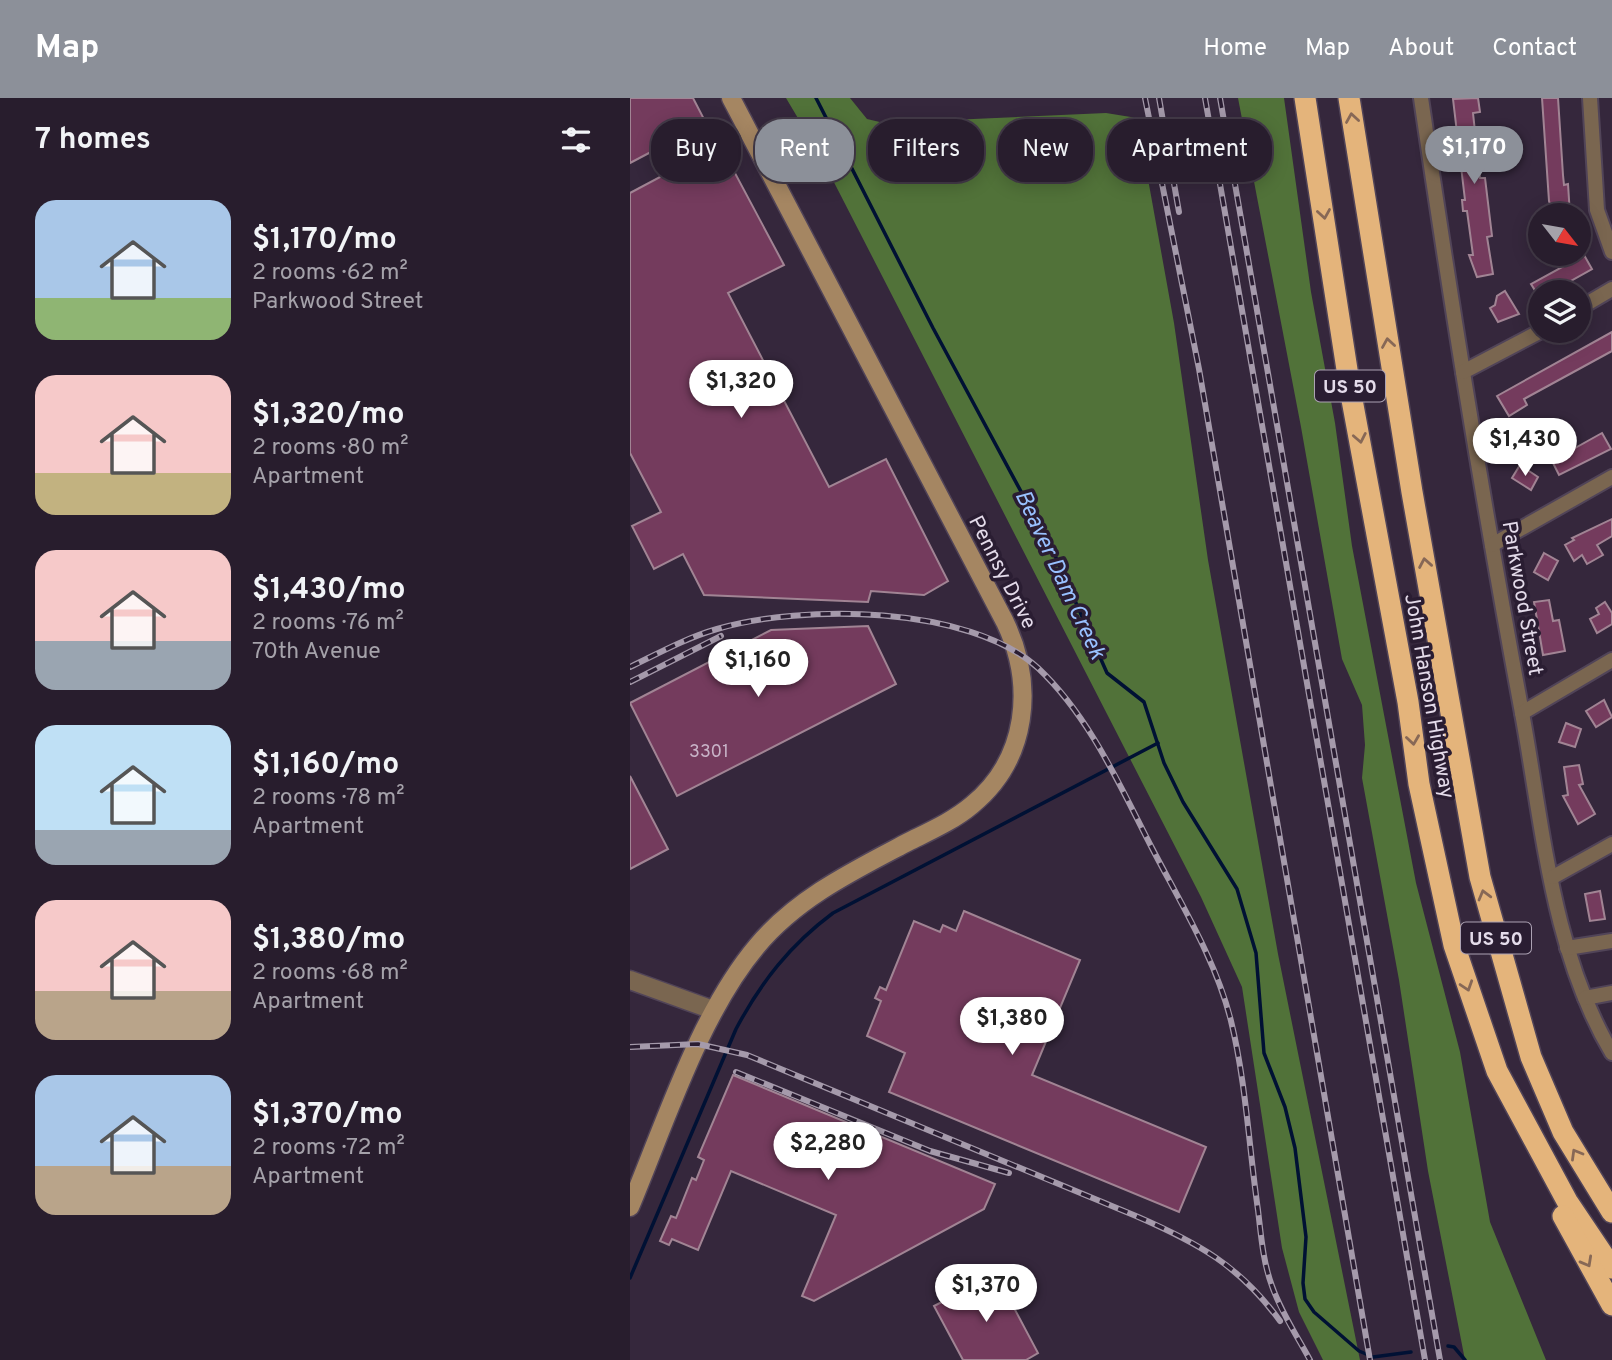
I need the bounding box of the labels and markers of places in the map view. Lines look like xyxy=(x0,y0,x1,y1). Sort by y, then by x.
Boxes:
pin: $1,170 xyxy=(1417,126,1531,186)
pin: $1,320 xyxy=(684,360,798,420)
pin: $1,430 xyxy=(1468,418,1582,478)
pin: $1,160 xyxy=(701,640,815,699)
pin: $1,380 xyxy=(955,998,1069,1057)
pin: $2,280 xyxy=(771,1122,885,1182)
pin: $1,370 xyxy=(929,1264,1043,1324)

